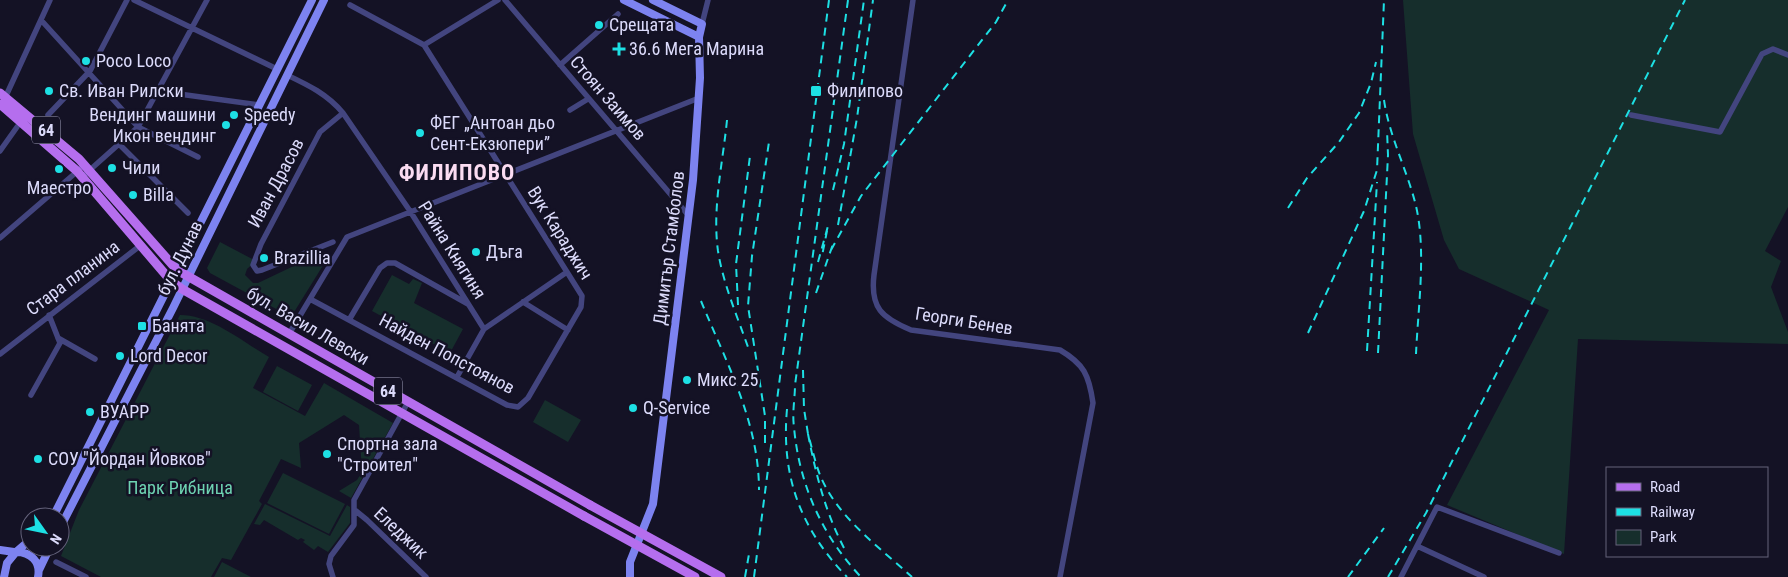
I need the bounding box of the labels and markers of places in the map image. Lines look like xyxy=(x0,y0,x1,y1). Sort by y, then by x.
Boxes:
place label: Срещата xyxy=(609,14,674,35)
marker: Срещата xyxy=(593,19,605,31)
place label: 36.6 Мега Марина xyxy=(629,38,764,59)
marker: 36.6 Мега Марина xyxy=(613,43,625,55)
place label: Poco Loco xyxy=(96,50,171,71)
marker: Poco Loco xyxy=(80,55,92,67)
place label: Св. Иван Рилски xyxy=(59,80,184,101)
place label: Филипово xyxy=(827,80,903,101)
marker: Филипово xyxy=(809,84,823,98)
marker: Св. Иван Рилски xyxy=(43,85,55,97)
place label: Вендинг машини Икон вендинг xyxy=(89,104,216,146)
place label: Speedy xyxy=(244,104,296,125)
marker: Speedy xyxy=(228,109,240,121)
place label: ФЕГ „Антоан дьо Сент-Екзюпери” xyxy=(430,112,555,154)
marker: Вендинг машини Икон вендинг xyxy=(220,119,232,131)
marker: ФЕГ „Антоан дьо Сент-Екзюпери” xyxy=(414,127,426,139)
place label: Чили xyxy=(122,157,160,178)
marker: Чили xyxy=(106,162,118,174)
marker: Маестро xyxy=(53,163,65,175)
place label: Маестро xyxy=(27,177,91,198)
place label: Billa xyxy=(143,184,174,205)
marker: Billa xyxy=(127,189,139,201)
place label: Дъга xyxy=(486,241,523,262)
marker: Дъга xyxy=(470,246,482,258)
place label: Brazillia xyxy=(274,247,331,268)
marker: Brazillia xyxy=(258,252,270,264)
place label: Банята xyxy=(152,315,205,336)
marker: Банята xyxy=(136,320,148,332)
place label: Lord Decor xyxy=(130,345,208,366)
marker: Lord Decor xyxy=(114,350,126,362)
place label: Микс 25 xyxy=(697,369,759,390)
marker: Микс 25 xyxy=(681,374,693,386)
place label: Q-Service xyxy=(643,397,710,418)
place label: ВУАРР xyxy=(100,401,149,422)
marker: Q-Service xyxy=(627,402,639,414)
marker: ВУАРР xyxy=(84,406,96,418)
place label: Спортна зала "Строител" xyxy=(337,433,438,475)
place label: СОУ "Йордан Йовков" xyxy=(48,448,211,469)
marker: Спортна зала "Строител" xyxy=(321,448,333,460)
marker: СОУ "Йордан Йовков" xyxy=(32,453,44,465)

